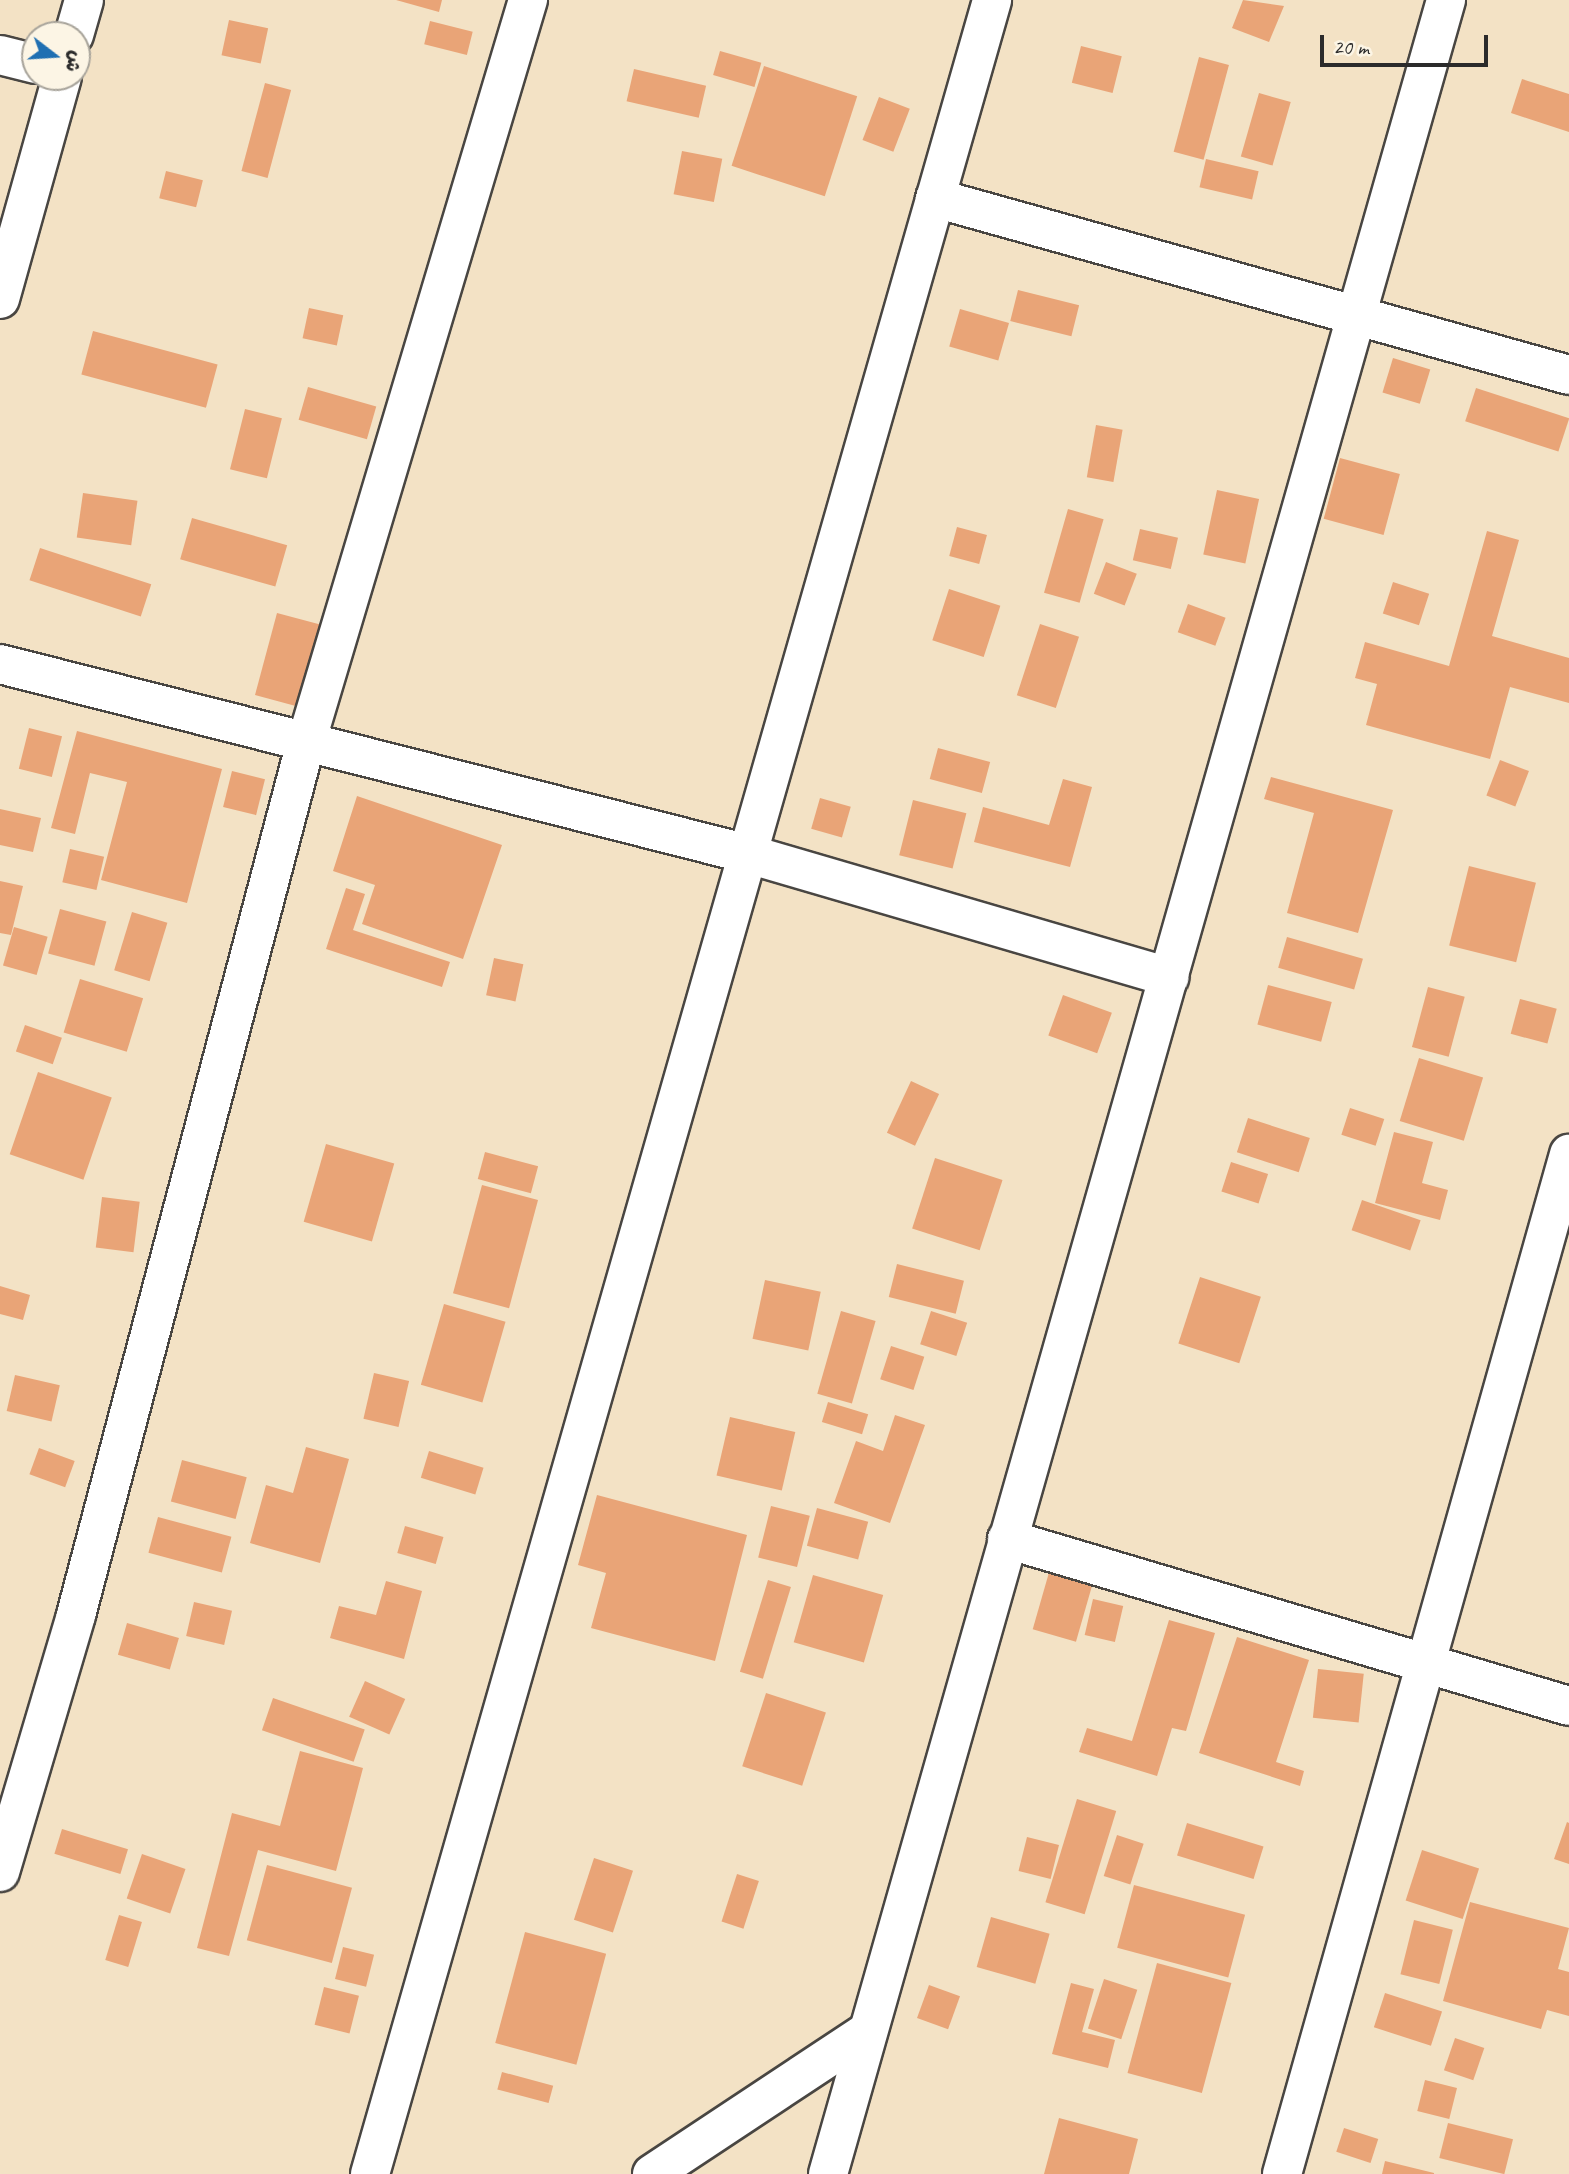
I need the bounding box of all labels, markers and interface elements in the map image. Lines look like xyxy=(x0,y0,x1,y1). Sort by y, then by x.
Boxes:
north arrow xyxy=(21,21,91,91)
scale bar xyxy=(1324,21,1492,65)
text: 20 m xyxy=(1333,34,1369,60)
text: ش xyxy=(60,48,89,75)

